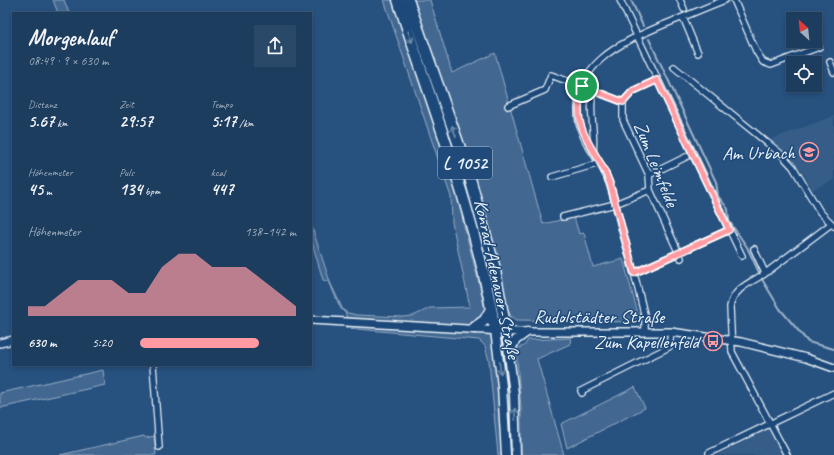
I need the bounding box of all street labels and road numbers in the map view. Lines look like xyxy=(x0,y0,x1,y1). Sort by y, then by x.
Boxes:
street label: Zum Leimfelde xyxy=(628,118,685,212)
road number: L 1052 xyxy=(438,147,492,179)
street label: Konrad-Adenauer-Straße xyxy=(468,197,526,363)
street label: Rudolstädter Straße xyxy=(534,305,666,329)

